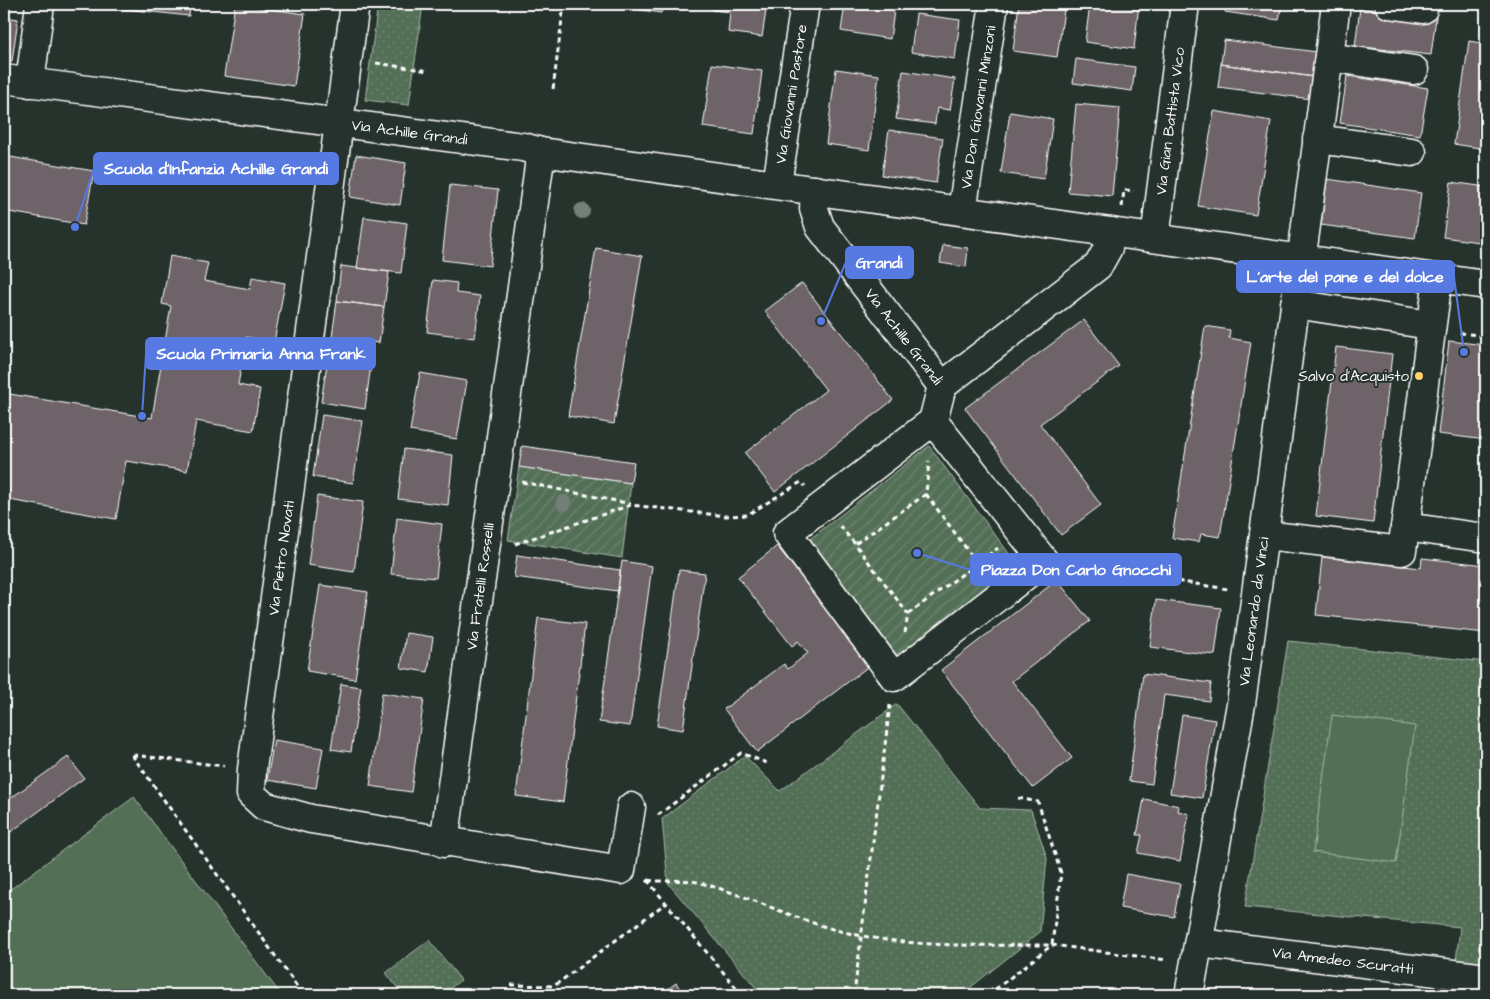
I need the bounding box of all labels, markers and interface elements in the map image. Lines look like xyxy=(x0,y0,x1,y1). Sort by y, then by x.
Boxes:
street label: Via Giovanni Pastore xyxy=(770,23,813,165)
street label: Via Don Giovanni Minzoni xyxy=(956,24,1002,190)
street label: Via Gian Battista Vico xyxy=(1151,45,1190,196)
street label: Via Achille Grandi xyxy=(350,115,469,151)
callout: Scuola d'Infanzia Achille Grandi xyxy=(94,153,338,184)
text: Scuola d'Infanzia Achille Grandi xyxy=(103,158,328,180)
callout: Grandi xyxy=(846,247,913,278)
text: Grandi xyxy=(856,252,903,274)
callout: L'arte del pane e del dolce xyxy=(1237,261,1454,292)
text: L'arte del pane e del dolce xyxy=(1246,266,1444,288)
street label: Via Achille Grandi xyxy=(860,284,948,390)
callout: Scuola Primaria Anna Frank xyxy=(146,338,375,369)
text: Scuola Primaria Anna Frank xyxy=(155,343,366,365)
place label: Salvo d'Acquisto xyxy=(1298,366,1410,387)
marker: Salvo d'Acquisto xyxy=(1413,370,1425,382)
street label: Via Pietro Novati xyxy=(263,499,300,617)
street label: Via Fratelli Rosselli xyxy=(461,521,500,652)
street label: Via Leonardo da Vinci xyxy=(1234,535,1275,687)
callout: Piazza Don Carlo Gnocchi xyxy=(971,554,1181,585)
text: Piazza Don Carlo Gnocchi xyxy=(981,559,1171,581)
street label: Via Amedeo Scuratti xyxy=(1271,942,1415,980)

